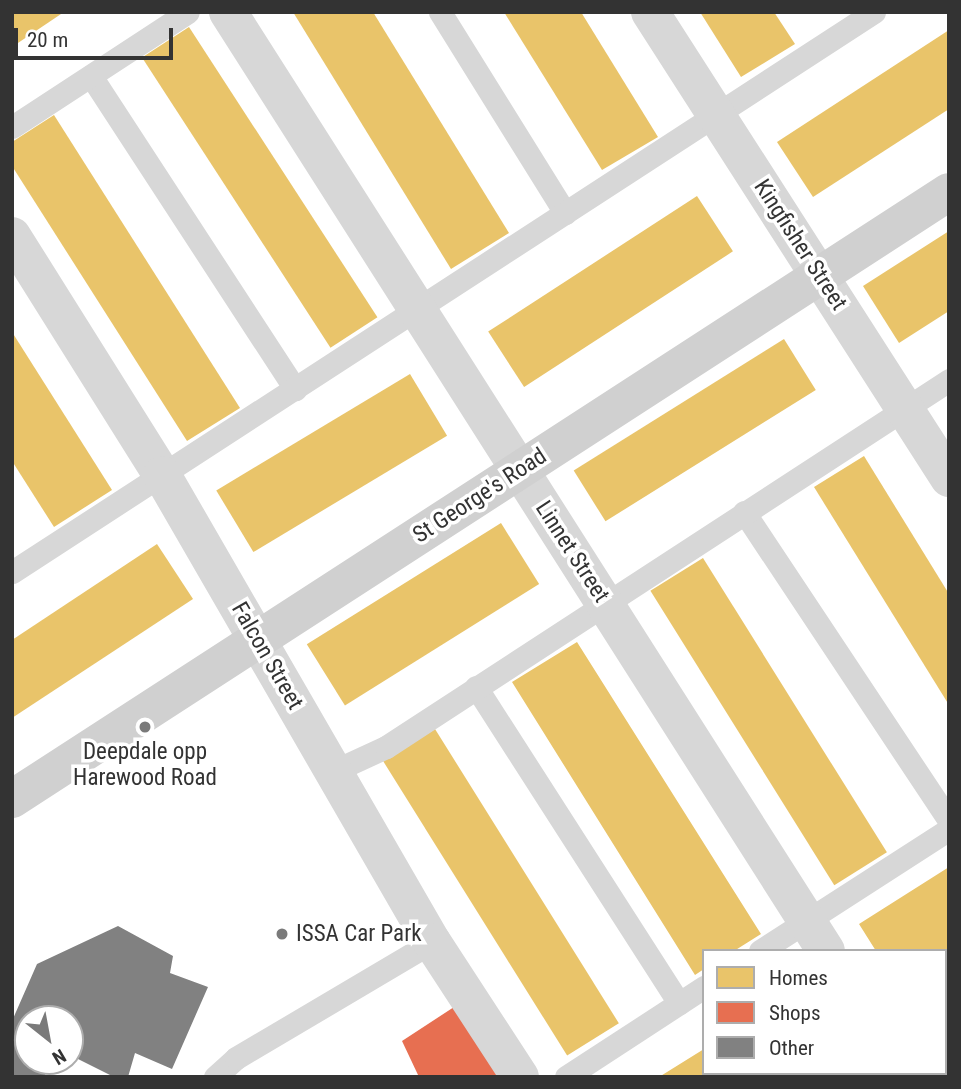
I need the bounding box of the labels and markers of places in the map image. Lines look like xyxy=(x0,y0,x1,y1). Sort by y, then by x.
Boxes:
marker: Deepdale opp Harewood Road xyxy=(137,719,153,735)
place label: Deepdale opp Harewood Road xyxy=(73,738,217,792)
place label: ISSA Car Park xyxy=(296,920,422,948)
marker: ISSA Car Park xyxy=(274,926,290,942)

